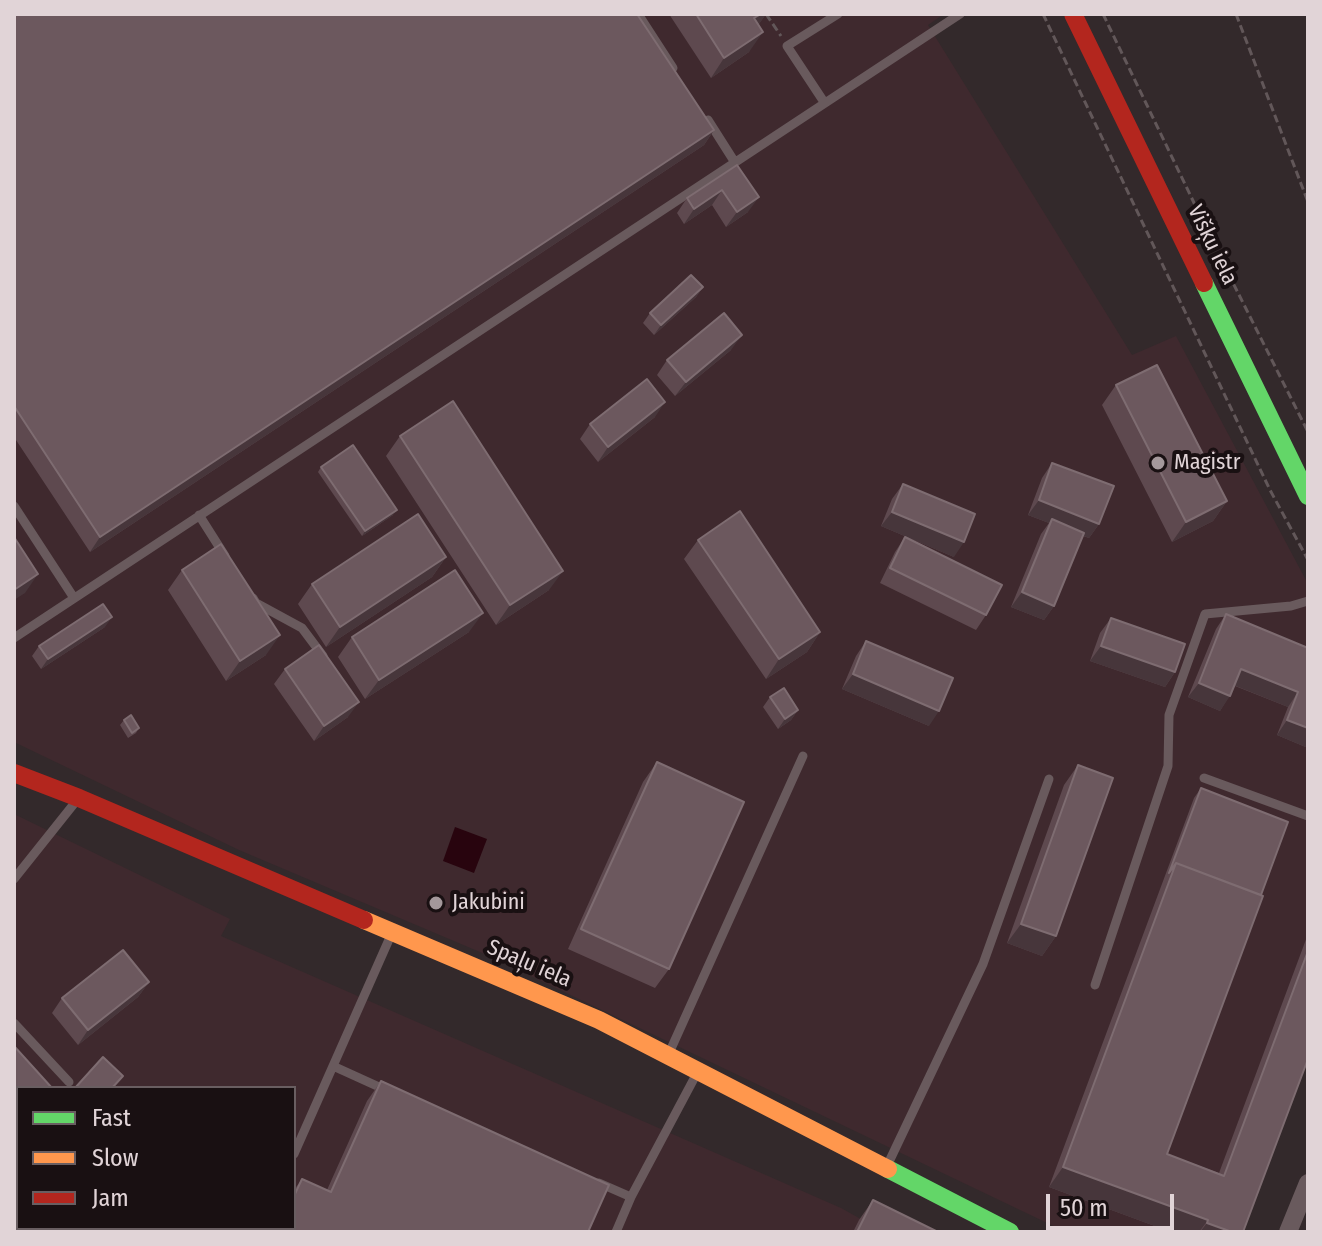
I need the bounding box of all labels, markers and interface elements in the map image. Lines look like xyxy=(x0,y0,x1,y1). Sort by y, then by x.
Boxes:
street label: Višķu iela xyxy=(1181,201,1243,289)
place label: Magistr xyxy=(1174,450,1240,476)
marker: Magistr xyxy=(1149,454,1167,472)
place label: Jakubini xyxy=(452,890,525,916)
marker: Jakubini xyxy=(427,894,445,912)
street label: Spaļu iela xyxy=(483,935,575,993)
legend xyxy=(16,1086,296,1230)
text: Fast xyxy=(92,1104,131,1132)
text: Slow xyxy=(92,1144,138,1172)
scale bar xyxy=(1050,1178,1178,1228)
text: Jam xyxy=(92,1184,129,1212)
text: 50 m xyxy=(1060,1194,1108,1222)

